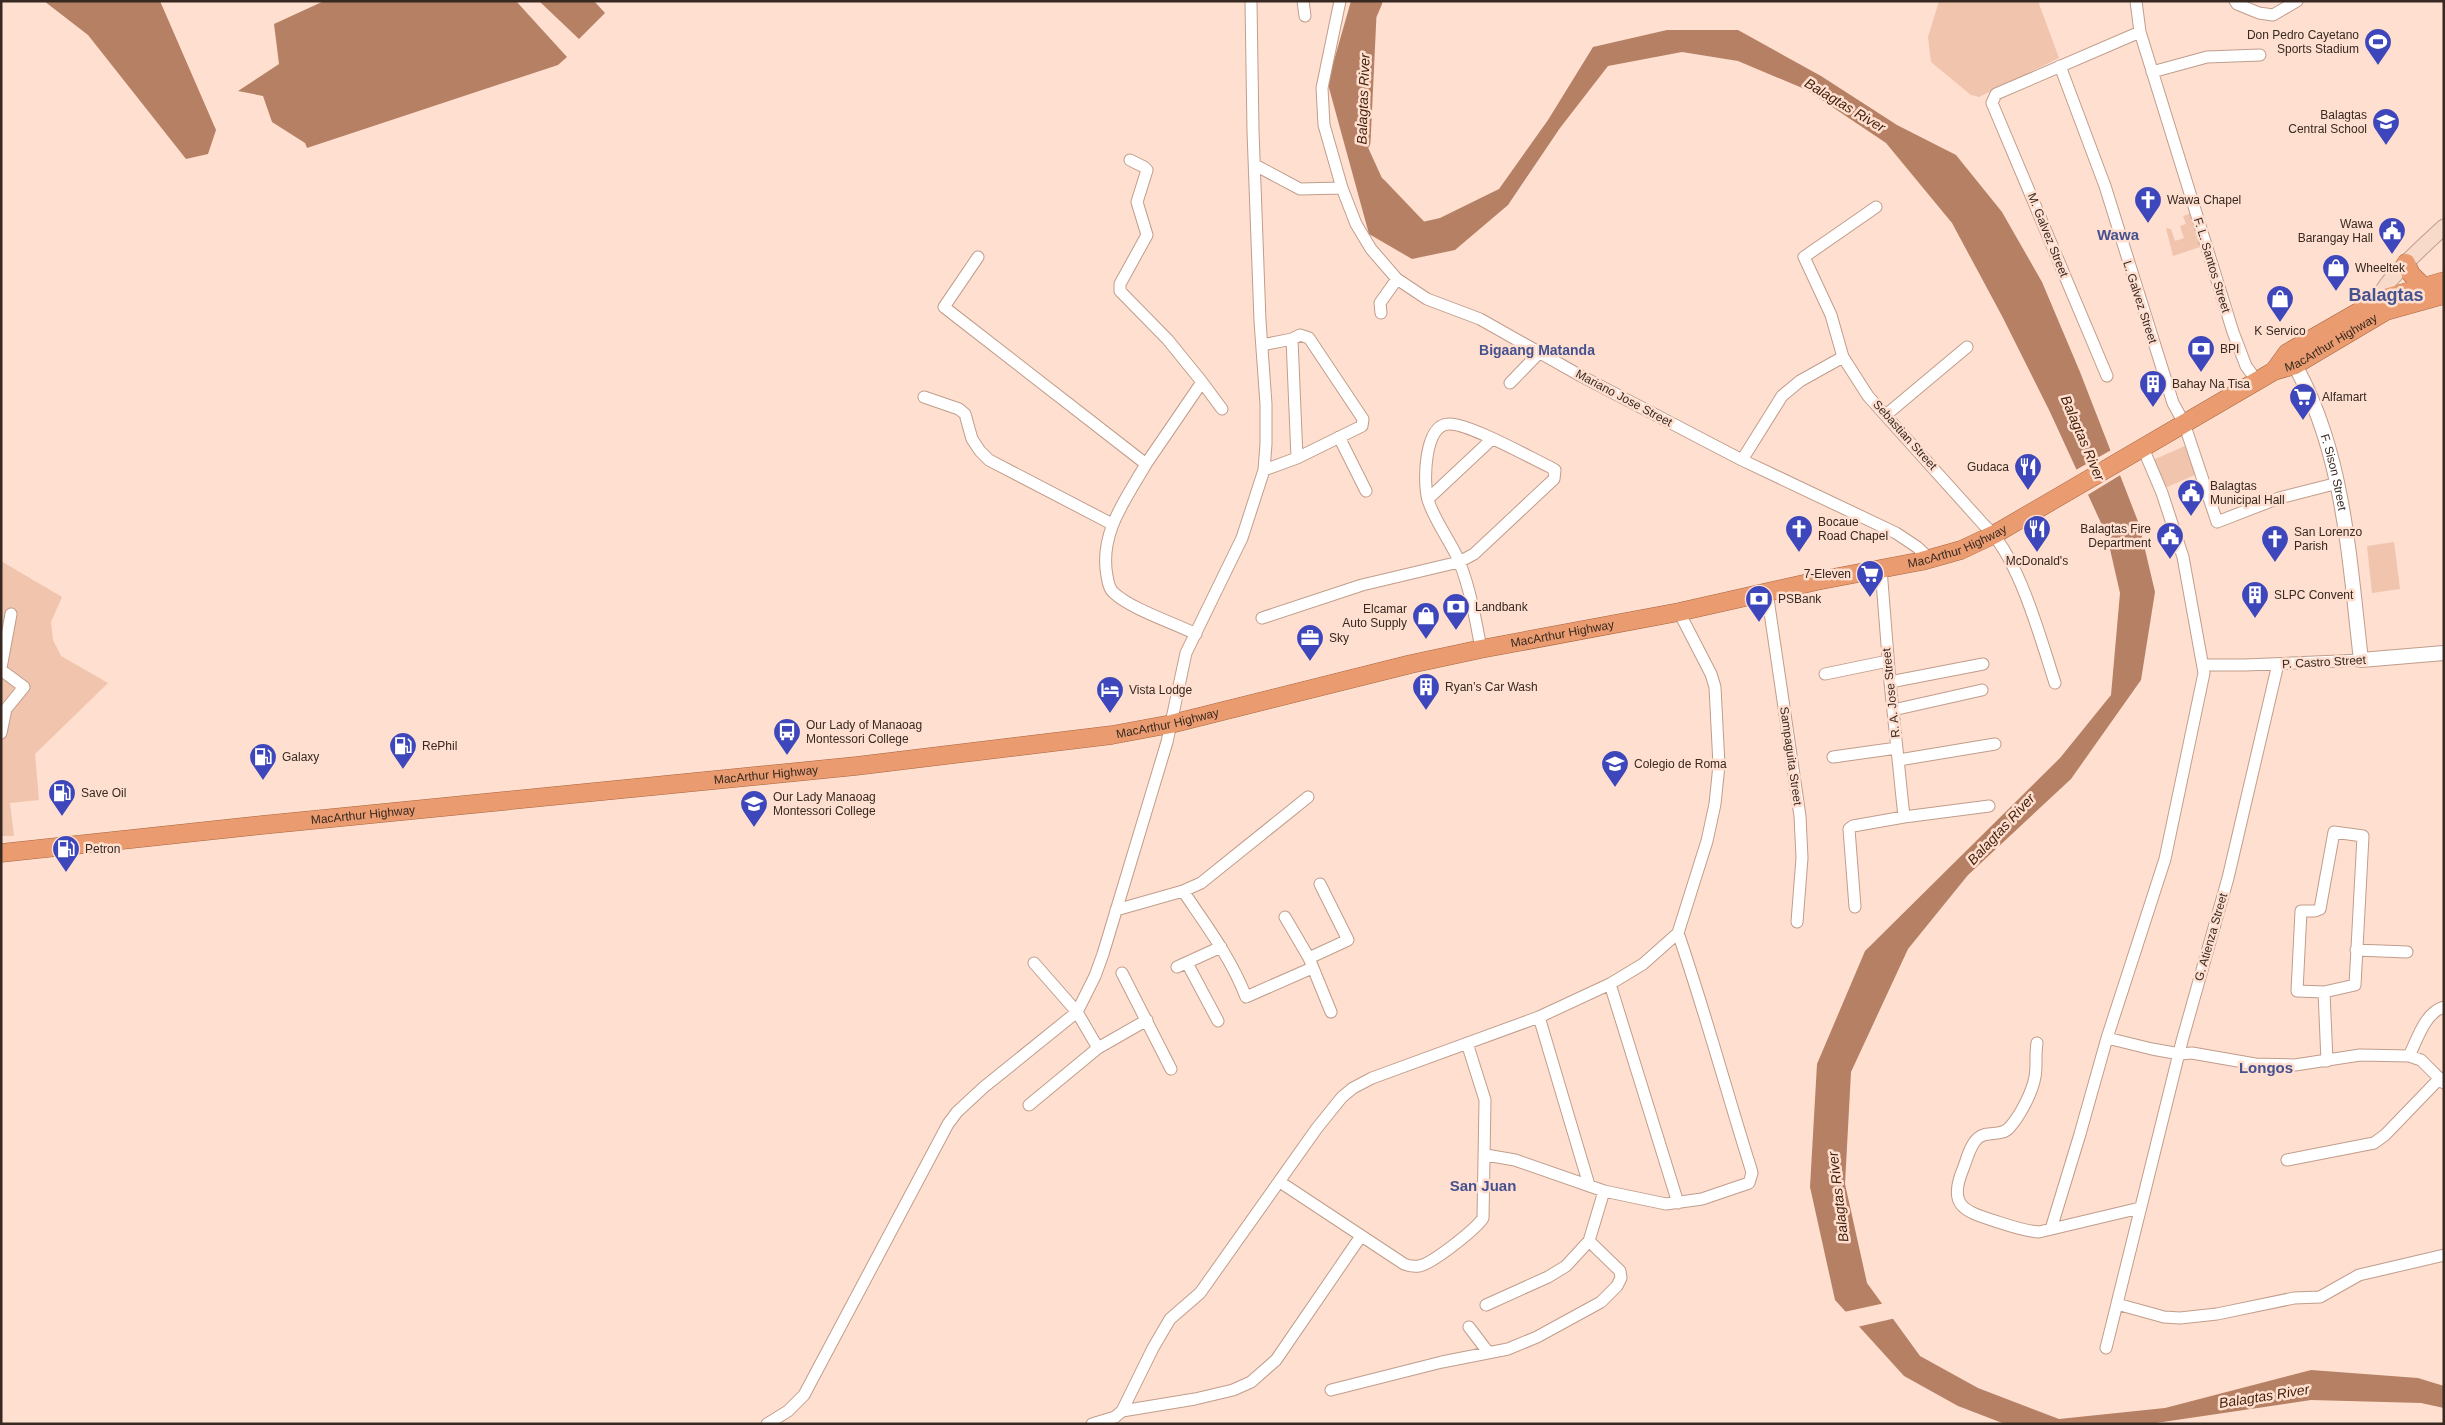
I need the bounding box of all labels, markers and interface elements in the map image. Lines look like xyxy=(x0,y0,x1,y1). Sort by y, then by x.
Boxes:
sports icon: Don Pedro Cayetano Sports Stadium xyxy=(2363,27,2393,66)
place label: Don Pedro Cayetano Sports Stadium xyxy=(2247,28,2359,56)
water label: Balagtas River xyxy=(1353,52,1373,145)
water label: Balagtas River xyxy=(1802,75,1889,136)
school or university icon: Balagtas Central School xyxy=(2371,107,2401,146)
place label: Balagtas Central School xyxy=(2288,108,2367,136)
church icon: Wawa Chapel xyxy=(2133,185,2163,224)
street label: M. Galvez Street xyxy=(2025,191,2071,280)
place label: Wawa Chapel xyxy=(2167,193,2241,207)
street label: F. L. Santos Street xyxy=(2191,216,2233,315)
public building icon: Wawa Barangay Hall xyxy=(2377,216,2407,255)
place label: Wawa Barangay Hall xyxy=(2298,217,2373,245)
district label: Wawa xyxy=(2097,226,2140,243)
shop icon: Wheeltek xyxy=(2321,253,2351,292)
street label: L. Galvez Street xyxy=(2120,259,2160,346)
place label: Wheeltek xyxy=(2355,261,2406,275)
shop icon: K Servico xyxy=(2265,284,2295,323)
district label: Balagtas xyxy=(2348,285,2424,305)
street label: MacArthur Highway xyxy=(2283,311,2380,375)
place label: K Servico xyxy=(2254,324,2306,338)
bank icon: BPI xyxy=(2186,334,2216,373)
district label: Bigaang Matanda xyxy=(1479,342,1595,358)
place label: BPI xyxy=(2220,342,2239,356)
street label: Mariano Jose Street xyxy=(1573,367,1675,430)
building icon: Bahay Na Tisa xyxy=(2138,369,2168,408)
place label: Bahay Na Tisa xyxy=(2172,377,2250,391)
supermarket icon: Alfamart xyxy=(2288,382,2318,421)
place label: Alfamart xyxy=(2322,390,2367,404)
water label: Balagtas River xyxy=(2058,393,2109,484)
street label: Sebastian Street xyxy=(1870,397,1940,473)
street label: F. Sison Street xyxy=(2318,432,2349,512)
restaurant icon: Gudaca xyxy=(2013,452,2043,491)
place label: Gudaca xyxy=(1967,460,2009,474)
public building icon: Balagtas Municipal Hall xyxy=(2176,478,2206,517)
place label: Balagtas Municipal Hall xyxy=(2210,479,2285,507)
church icon: Bocaue Road Chapel xyxy=(1784,514,1814,553)
restaurant icon: McDonald's xyxy=(2022,514,2052,553)
place label: Bocaue Road Chapel xyxy=(1818,515,1888,543)
public building icon: Balagtas Fire Department xyxy=(2155,521,2185,560)
street label: MacArthur Highway xyxy=(1906,522,2009,571)
place label: Balagtas Fire Department xyxy=(2080,522,2152,550)
church icon: San Lorenzo Parish xyxy=(2260,524,2290,563)
place label: San Lorenzo Parish xyxy=(2294,525,2362,553)
place label: McDonald's xyxy=(2006,554,2068,568)
supermarket icon: 7-Eleven xyxy=(1855,559,1885,598)
place label: 7-Eleven xyxy=(1804,567,1851,581)
building icon: SLPC Convent xyxy=(2240,580,2270,619)
bank icon: PSBank xyxy=(1744,584,1774,623)
place label: SLPC Convent xyxy=(2274,588,2354,602)
bank icon: Landbank xyxy=(1441,592,1471,631)
place label: PSBank xyxy=(1778,592,1822,606)
place label: Landbank xyxy=(1475,600,1529,614)
shop icon: Elcamar Auto Supply xyxy=(1411,601,1441,640)
place label: Elcamar Auto Supply xyxy=(1342,602,1407,630)
street label: MacArthur Highway xyxy=(1509,617,1615,650)
office icon: Sky xyxy=(1295,623,1325,662)
place label: Sky xyxy=(1329,631,1349,645)
street label: R. A. Jose Street xyxy=(1879,647,1903,739)
street label: P. Castro Street xyxy=(2282,653,2367,671)
building icon: Ryan’s Car Wash xyxy=(1411,672,1441,711)
hotel icon: Vista Lodge xyxy=(1095,675,1125,714)
place label: Ryan’s Car Wash xyxy=(1445,680,1538,694)
place label: Vista Lodge xyxy=(1129,683,1192,697)
street label: MacArthur Highway xyxy=(1115,705,1220,741)
street label: Sampaguita Street xyxy=(1777,706,1805,807)
bus stop icon: Our Lady of Manaoag Montessori College xyxy=(772,717,802,756)
place label: Our Lady of Manaoag Montessori College xyxy=(806,718,922,746)
fuel station icon: RePhil xyxy=(388,731,418,770)
place label: RePhil xyxy=(422,739,457,753)
fuel station icon: Galaxy xyxy=(248,742,278,781)
school or university icon: Colegio de Roma xyxy=(1600,749,1630,788)
place label: Galaxy xyxy=(282,750,319,764)
place label: Colegio de Roma xyxy=(1634,757,1727,771)
street label: MacArthur Highway xyxy=(713,763,819,787)
fuel station icon: Save Oil xyxy=(47,778,77,817)
place label: Save Oil xyxy=(81,786,126,800)
school or university icon: Our Lady Manaoag Montessori College xyxy=(739,789,769,828)
water label: Balagtas River xyxy=(1964,789,2039,868)
place label: Our Lady Manaoag Montessori College xyxy=(773,790,876,818)
street label: MacArthur Highway xyxy=(310,803,416,827)
fuel station icon: Petron xyxy=(51,834,81,873)
place label: Petron xyxy=(85,842,120,856)
street label: G. Atienza Street xyxy=(2192,891,2230,983)
district label: Longos xyxy=(2239,1059,2293,1076)
water label: Balagtas River xyxy=(1824,1150,1851,1243)
district label: San Juan xyxy=(1450,1177,1516,1194)
water label: Balagtas River xyxy=(2218,1381,2312,1411)

